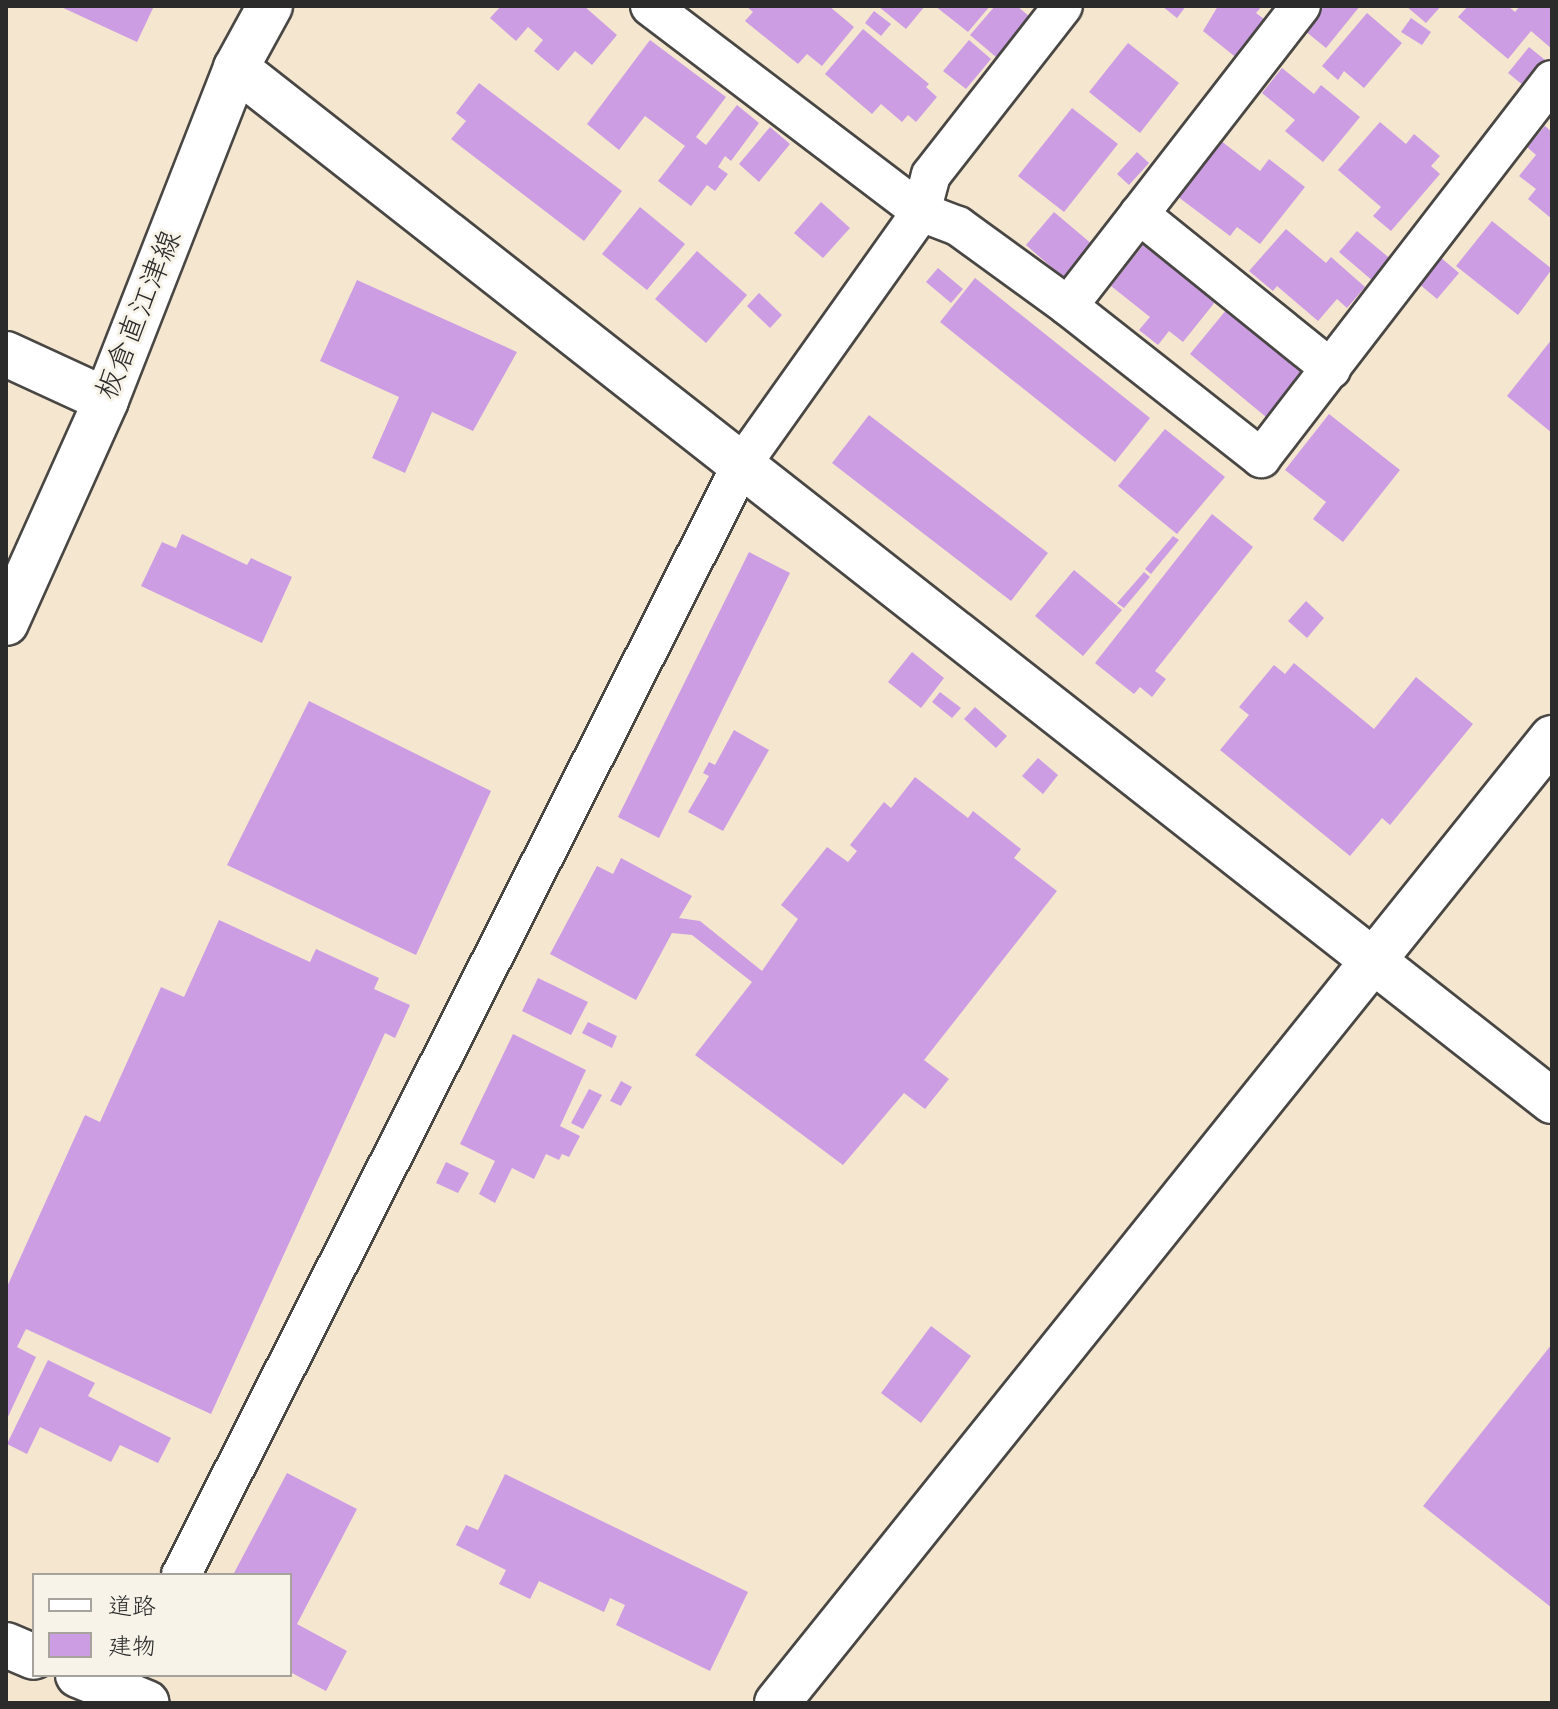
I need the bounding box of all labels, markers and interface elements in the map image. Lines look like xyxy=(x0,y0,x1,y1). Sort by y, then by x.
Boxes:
street label: 板倉直江津線 xyxy=(89,225,189,405)
legend xyxy=(32,1573,292,1677)
text: 道路 xyxy=(108,1590,156,1624)
text: 建物 xyxy=(108,1630,156,1664)

